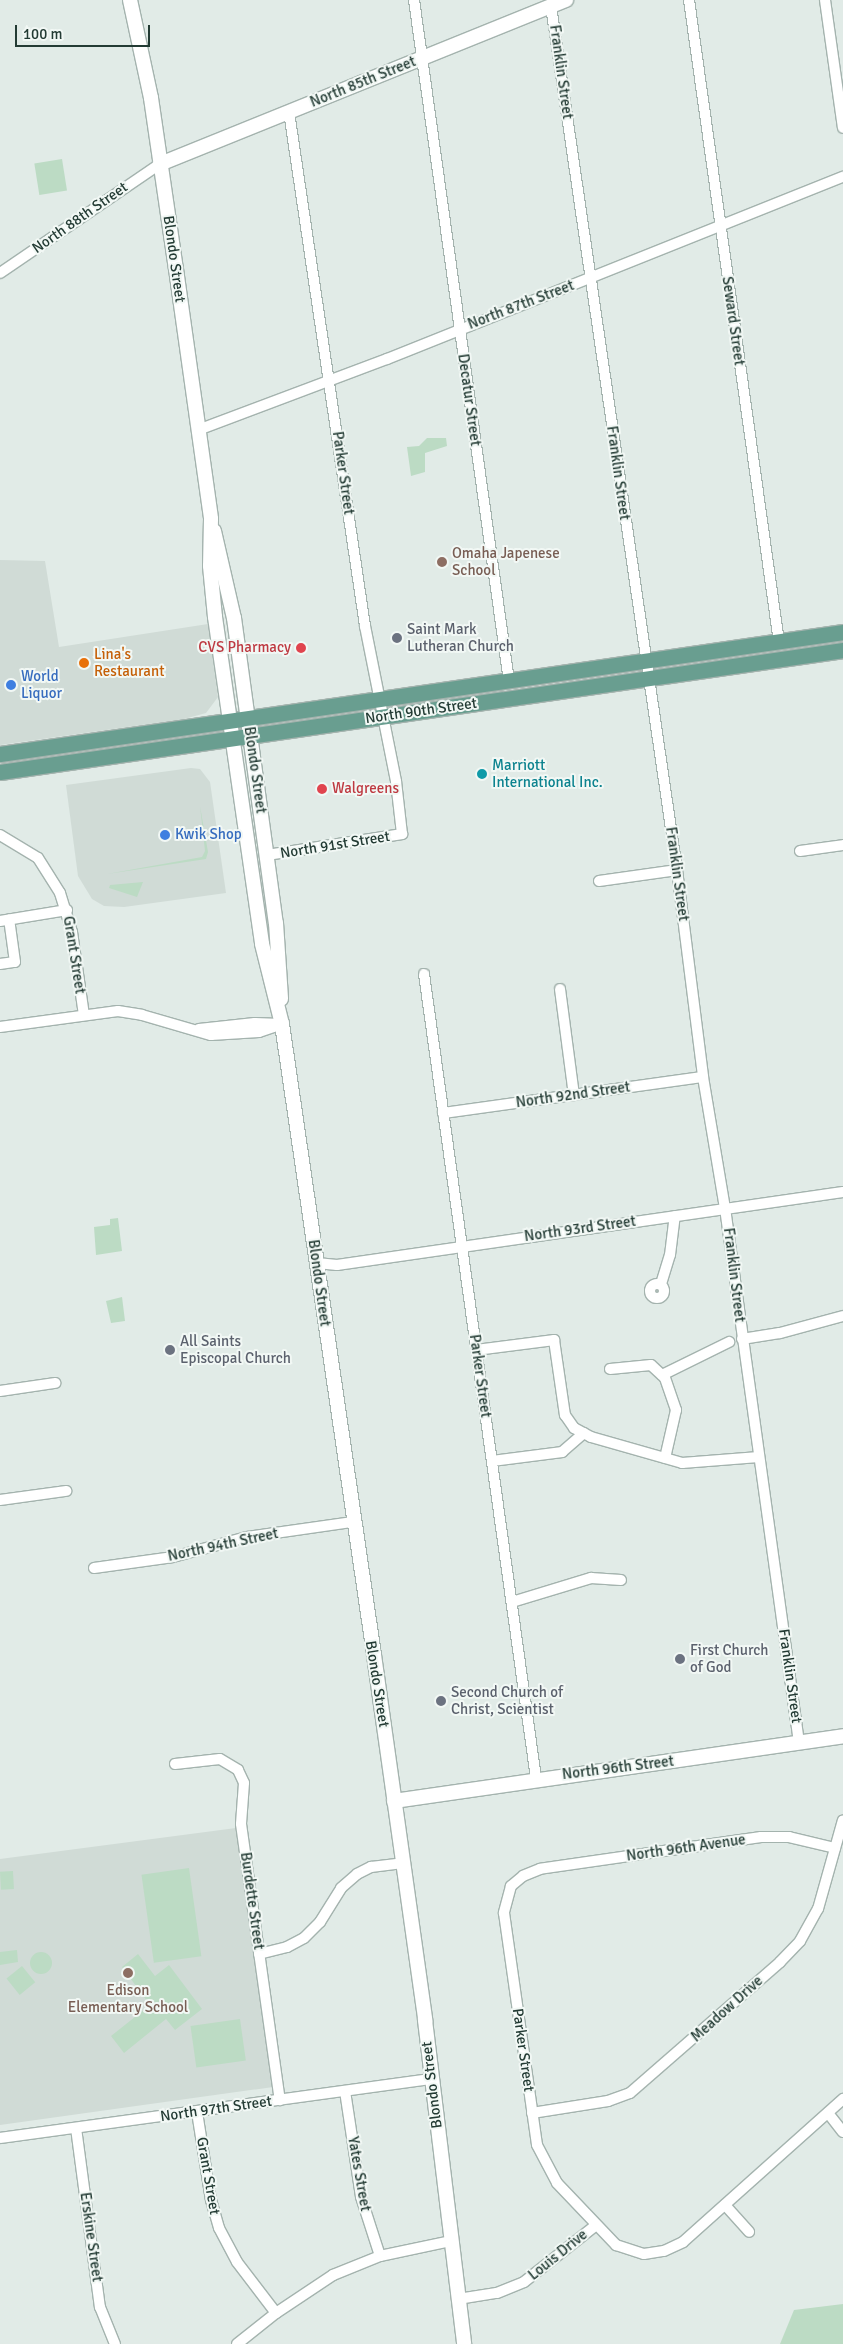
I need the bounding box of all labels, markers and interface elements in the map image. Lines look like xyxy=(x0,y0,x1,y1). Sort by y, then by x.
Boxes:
scale bar xyxy=(18,15,152,47)
street label: Franklin Street xyxy=(545,24,577,120)
text: 100 m xyxy=(23,25,63,43)
street label: North 85th Street xyxy=(307,53,419,111)
street label: North 88th Street xyxy=(29,178,131,258)
street label: Blondo Street xyxy=(159,214,189,304)
street label: Seward Street xyxy=(718,275,748,367)
street label: North 87th Street xyxy=(465,276,577,334)
street label: Decatur Street xyxy=(454,353,484,447)
street label: Franklin Street xyxy=(602,425,634,521)
street label: Parker Street xyxy=(328,430,358,516)
place label: Omaha Japenese School xyxy=(452,544,560,579)
marker: Omaha Japenese School xyxy=(436,556,448,568)
place label: Saint Mark Lutheran Church xyxy=(407,620,514,655)
marker: Saint Mark Lutheran Church xyxy=(391,632,403,644)
place label: CVS Pharmacy xyxy=(198,639,291,657)
marker: CVS Pharmacy xyxy=(295,642,307,654)
place label: Lina's Restaurant xyxy=(94,645,164,680)
marker: Lina's Restaurant xyxy=(78,657,90,669)
place label: World Liquor xyxy=(21,667,62,702)
marker: World Liquor xyxy=(5,679,17,691)
street label: North 90th Street xyxy=(364,694,478,728)
street label: Blondo Street xyxy=(240,725,270,815)
place label: Marriott International Inc. xyxy=(492,756,603,791)
marker: Marriott International Inc. xyxy=(476,768,488,780)
place label: Walgreens xyxy=(332,780,399,798)
marker: Walgreens xyxy=(316,783,328,795)
place label: Kwik Shop xyxy=(175,826,242,844)
street label: Franklin Street xyxy=(661,826,693,922)
street label: North 91st Street xyxy=(279,827,391,863)
marker: Kwik Shop xyxy=(159,829,171,841)
street label: Grant Street xyxy=(59,915,89,995)
street label: North 92nd Street xyxy=(515,1078,631,1112)
street label: North 93rd Street xyxy=(523,1212,637,1246)
street label: Franklin Street xyxy=(719,1227,749,1323)
street label: Blondo Street xyxy=(304,1238,334,1328)
place label: All Saints Episcopal Church xyxy=(180,1332,291,1367)
street label: Parker Street xyxy=(465,1333,495,1419)
marker: All Saints Episcopal Church xyxy=(164,1344,176,1356)
street label: North 94th Street xyxy=(166,1524,280,1566)
street label: Franklin Street xyxy=(774,1628,806,1724)
street label: Blondo Street xyxy=(361,1639,393,1729)
place label: First Church of God xyxy=(690,1641,768,1676)
marker: First Church of God xyxy=(674,1653,686,1665)
place label: Second Church of Christ, Scientist xyxy=(451,1683,563,1718)
marker: Second Church of Christ, Scientist xyxy=(435,1695,447,1707)
street label: North 96th Street xyxy=(561,1752,675,1784)
street label: North 96th Avenue xyxy=(625,1831,747,1865)
street label: Burdette Street xyxy=(236,1851,268,1951)
marker: Edison Elementary School xyxy=(122,1967,134,1979)
street label: Meadow Drive xyxy=(687,1972,767,2046)
place label: Edison Elementary School xyxy=(68,1981,188,2016)
street label: Parker Street xyxy=(508,2007,538,2093)
street label: Blondo Street xyxy=(418,2041,446,2129)
street label: North 97th Street xyxy=(159,2092,273,2126)
street label: Yates Street xyxy=(344,2135,374,2213)
street label: Grant Street xyxy=(192,2136,224,2216)
street label: Erskine Street xyxy=(76,2191,106,2283)
street label: Louis Drive xyxy=(525,2226,591,2284)

